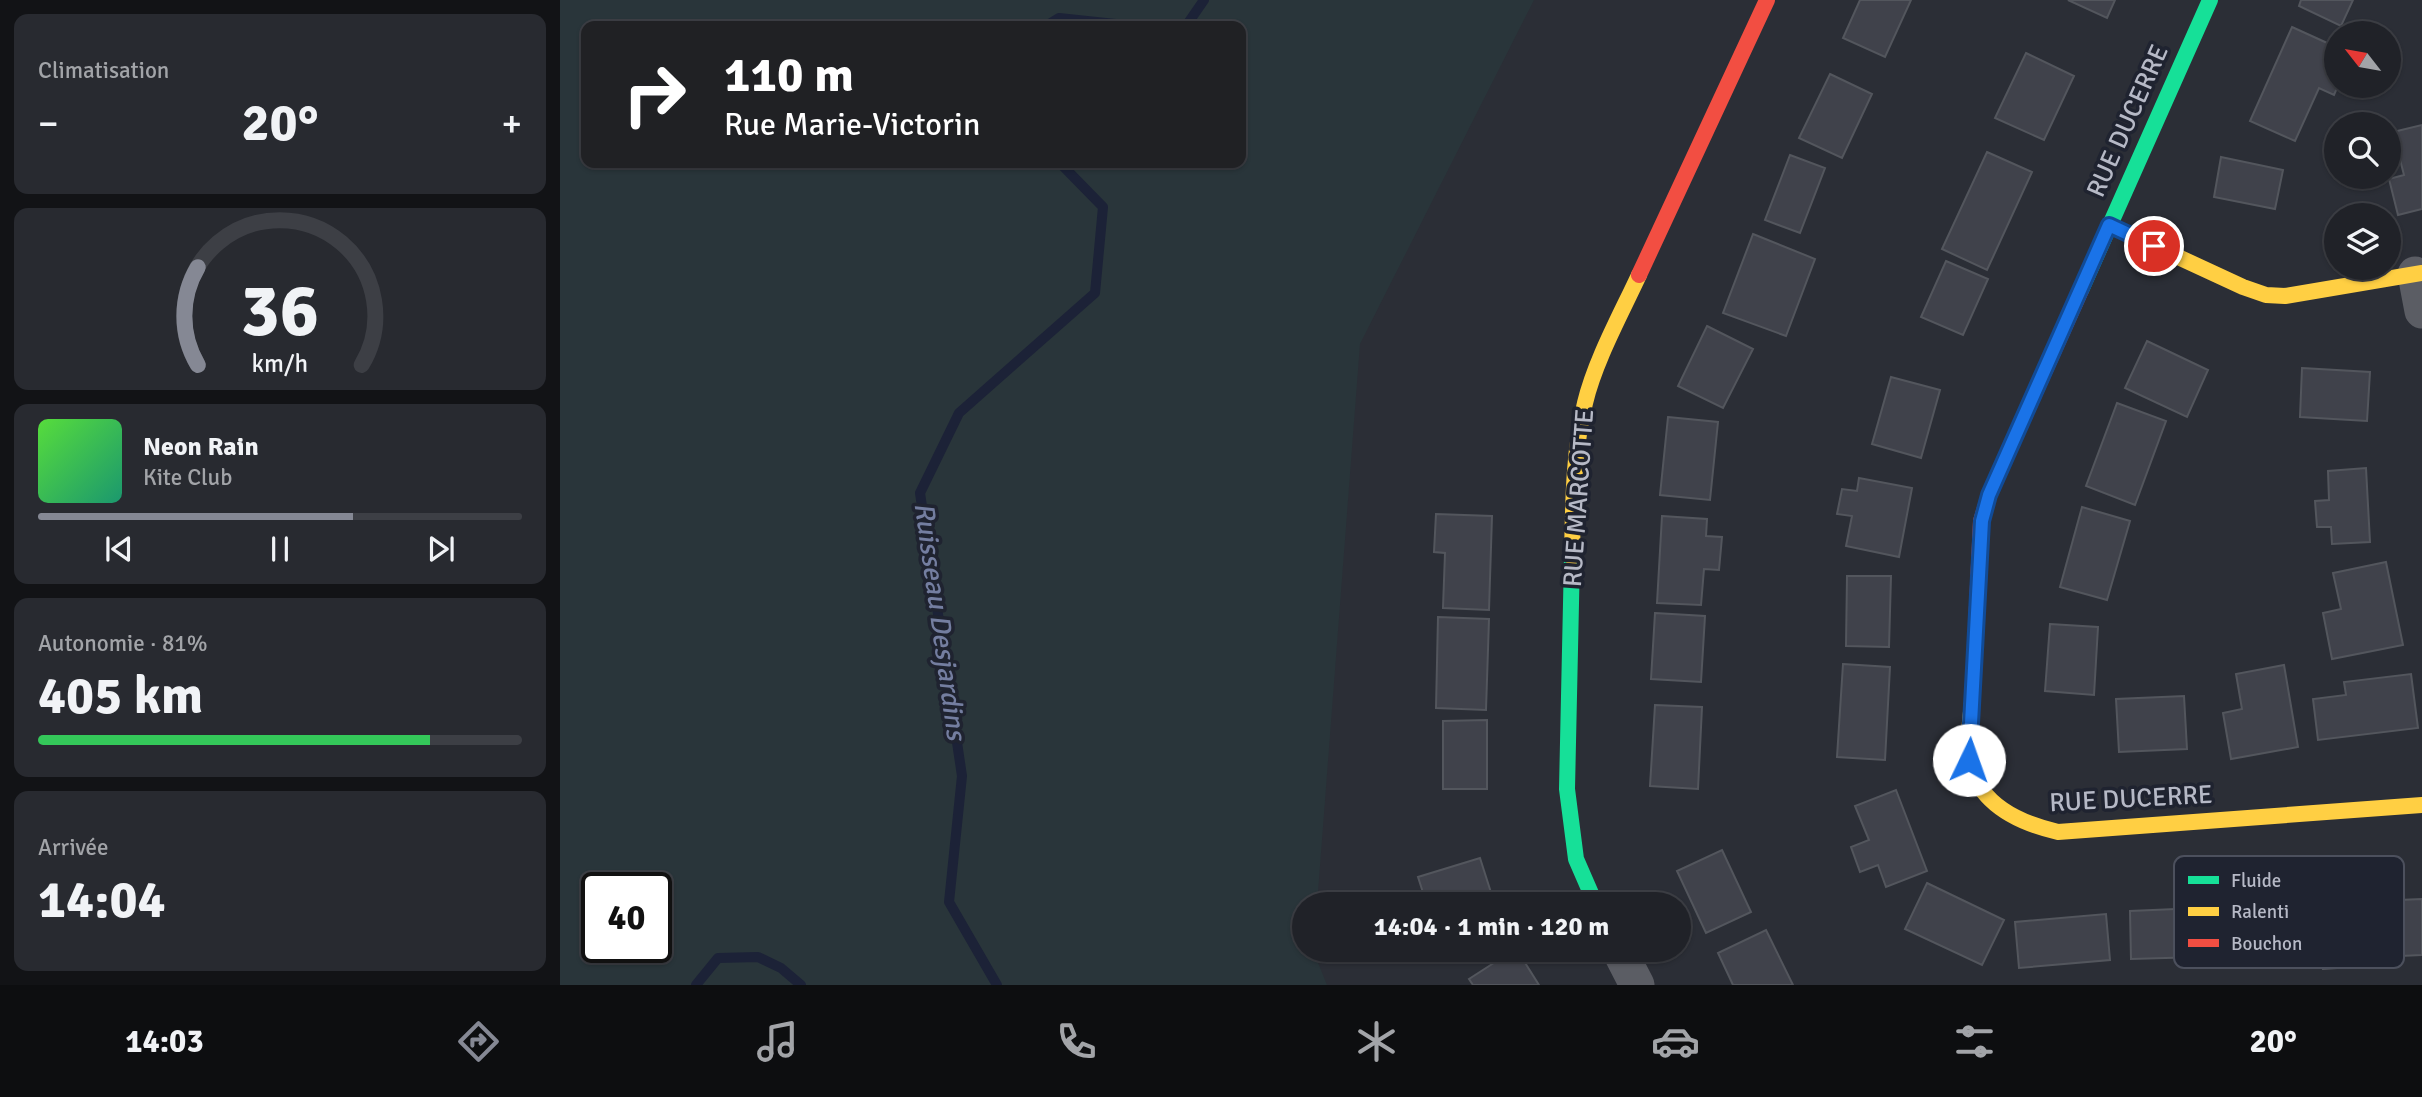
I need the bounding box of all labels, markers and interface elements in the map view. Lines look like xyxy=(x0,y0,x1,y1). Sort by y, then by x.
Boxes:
north arrow xyxy=(2324,21,2401,98)
map controls xyxy=(2324,21,2401,280)
street label: RUE DUCERRE xyxy=(2080,40,2176,202)
text: 110 m xyxy=(724,45,854,105)
icon: right xyxy=(609,49,700,140)
text: Climatisation xyxy=(38,56,169,85)
text: 20° xyxy=(242,91,318,155)
text: − xyxy=(38,100,59,147)
text: + xyxy=(501,100,522,147)
text: Rue Marie-Victorin xyxy=(724,105,980,144)
button: search xyxy=(2324,112,2401,189)
button: layers xyxy=(2324,203,2401,280)
pin xyxy=(2124,216,2184,276)
icon: arrive xyxy=(2135,227,2173,265)
text: 36 xyxy=(241,267,319,356)
text: km/h xyxy=(252,348,308,379)
street label: RUE MARCOTTE xyxy=(1557,408,1601,588)
text: Neon Rain xyxy=(143,431,259,463)
text: Kite Club xyxy=(143,463,232,492)
water label: Ruisseau Desjardins xyxy=(906,500,974,745)
icon: previous xyxy=(100,530,138,568)
icon: pause xyxy=(261,530,299,568)
icon: next xyxy=(422,530,460,568)
text: Autonomie · 81% xyxy=(38,629,208,658)
text: 405 km xyxy=(38,664,203,728)
position arrow xyxy=(1932,723,2006,797)
street label: RUE DUCERRE xyxy=(2049,779,2213,819)
text: Arrivée xyxy=(38,833,109,862)
legend xyxy=(2174,856,2404,968)
text: 14:04 xyxy=(38,868,166,932)
text: Fluide xyxy=(2231,869,2281,893)
speed limit sign: 40 xyxy=(581,872,672,963)
text: Ralenti xyxy=(2231,900,2289,924)
text: 14:04 · 1 min · 120 m xyxy=(1374,911,1609,943)
text: Bouchon xyxy=(2231,932,2302,956)
icon: directions xyxy=(454,1017,503,1066)
icon: music xyxy=(753,1017,802,1066)
icon: phone xyxy=(1052,1017,1101,1066)
icon: climate xyxy=(1352,1017,1401,1066)
icon: car xyxy=(1651,1017,1700,1066)
icon: filters xyxy=(1950,1017,1999,1066)
text: 14:03 xyxy=(125,1022,204,1061)
text: 20° xyxy=(2249,1022,2297,1061)

